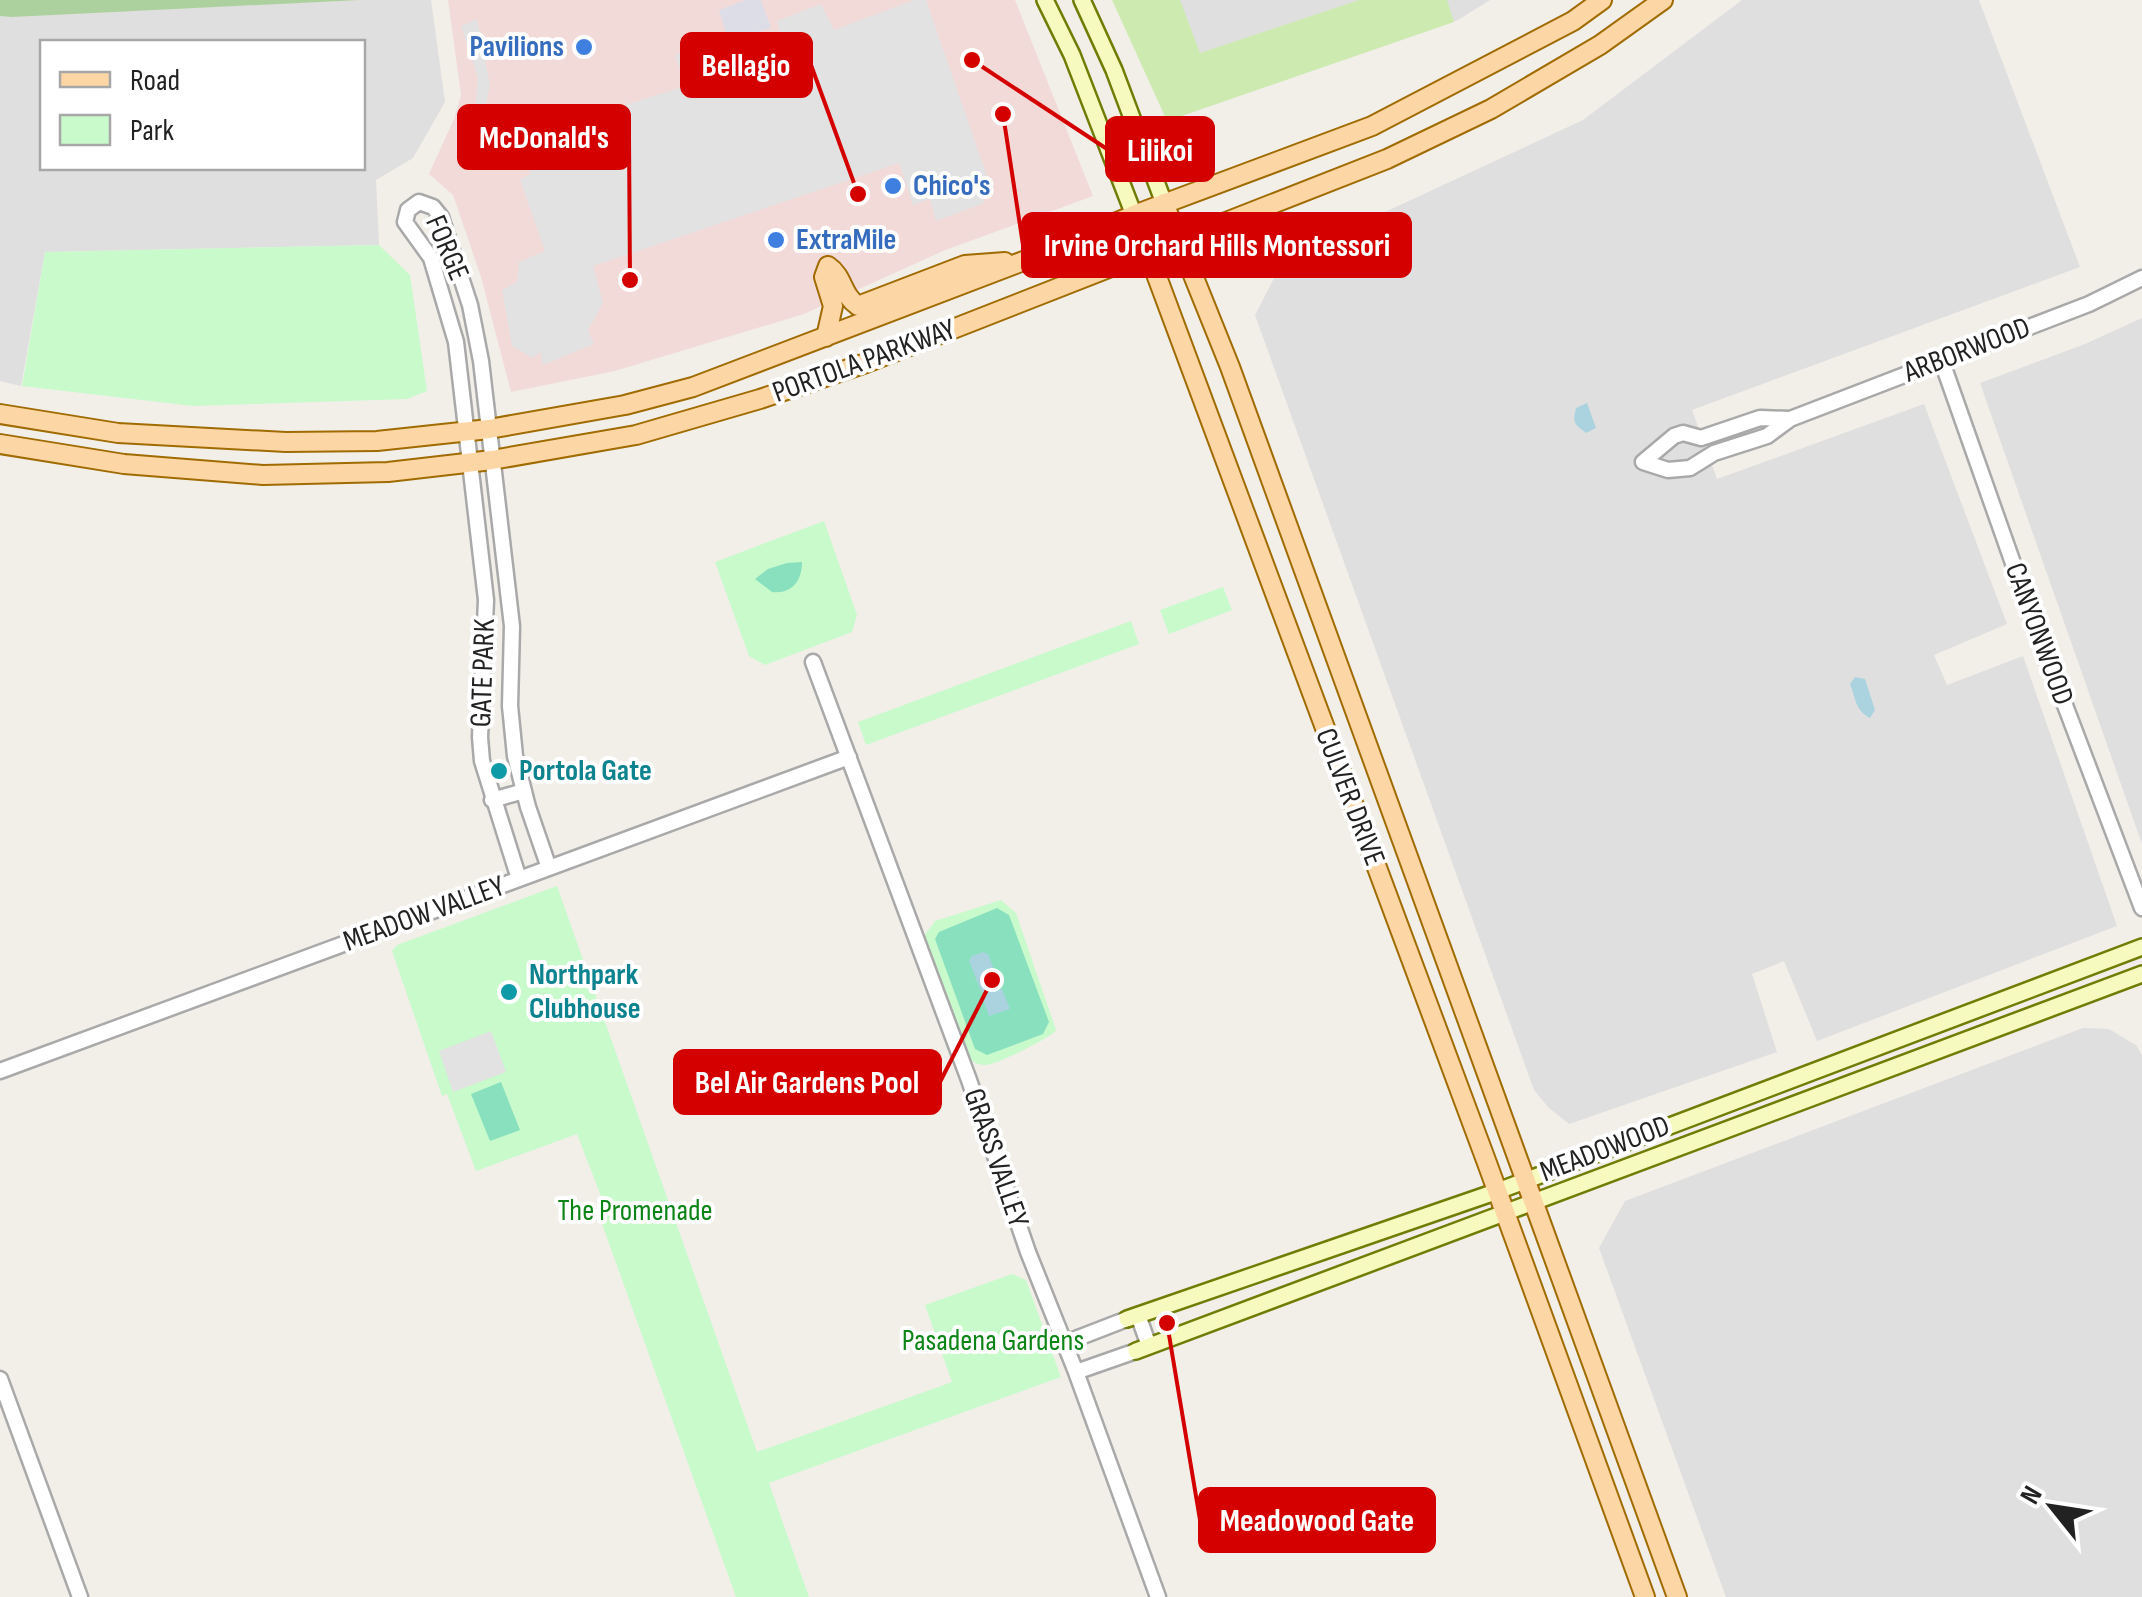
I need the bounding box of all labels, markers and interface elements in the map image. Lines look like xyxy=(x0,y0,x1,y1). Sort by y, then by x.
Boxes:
place label: Pavilions xyxy=(470,29,564,65)
callout: Bellagio xyxy=(682,34,811,96)
marker: Pavilions xyxy=(573,36,595,58)
legend xyxy=(40,40,365,170)
text: Bellagio xyxy=(702,47,790,86)
text: Road xyxy=(130,63,180,99)
callout: McDonald's xyxy=(459,106,629,168)
text: Park xyxy=(130,113,174,149)
callout: Lilikoi xyxy=(1107,118,1213,180)
text: McDonald's xyxy=(479,119,609,158)
text: Lilikoi xyxy=(1127,132,1193,171)
place label: Chico's xyxy=(913,168,990,204)
marker: Chico's xyxy=(882,175,904,197)
street label: FORGE xyxy=(417,210,477,286)
callout: Irvine Orchard Hills Montessori xyxy=(1023,214,1410,276)
place label: ExtraMile xyxy=(796,222,896,258)
text: Irvine Orchard Hills Montessori xyxy=(1044,227,1390,266)
marker: ExtraMile xyxy=(765,229,787,251)
street label: ARBORWOOD xyxy=(1898,310,2035,391)
street label: PORTOLA PARKWAY xyxy=(768,311,961,411)
street label: CANYONWOOD xyxy=(1997,558,2081,710)
street label: GATE PARK xyxy=(463,618,503,728)
street label: CULVER DRIVE xyxy=(1307,723,1393,871)
place label: Portola Gate xyxy=(519,753,652,789)
marker: Portola Gate xyxy=(488,760,510,782)
street label: MEADOW VALLEY xyxy=(338,868,510,960)
place label: Northpark Clubhouse xyxy=(529,957,640,1027)
marker: Northpark Clubhouse xyxy=(498,981,520,1003)
callout: Bel Air Gardens Pool xyxy=(675,1051,940,1113)
text: Bel Air Gardens Pool xyxy=(695,1064,919,1103)
street label: GRASS VALLEY xyxy=(956,1084,1037,1232)
street label: MEADOWOOD xyxy=(1535,1108,1675,1190)
park label: The Promenade xyxy=(557,1193,713,1229)
park label: Pasadena Gardens xyxy=(902,1323,1084,1359)
north arrow xyxy=(2002,1457,2102,1557)
text: N xyxy=(2014,1481,2050,1510)
callout: Meadowood Gate xyxy=(1200,1489,1434,1551)
text: Meadowood Gate xyxy=(1220,1502,1414,1541)

